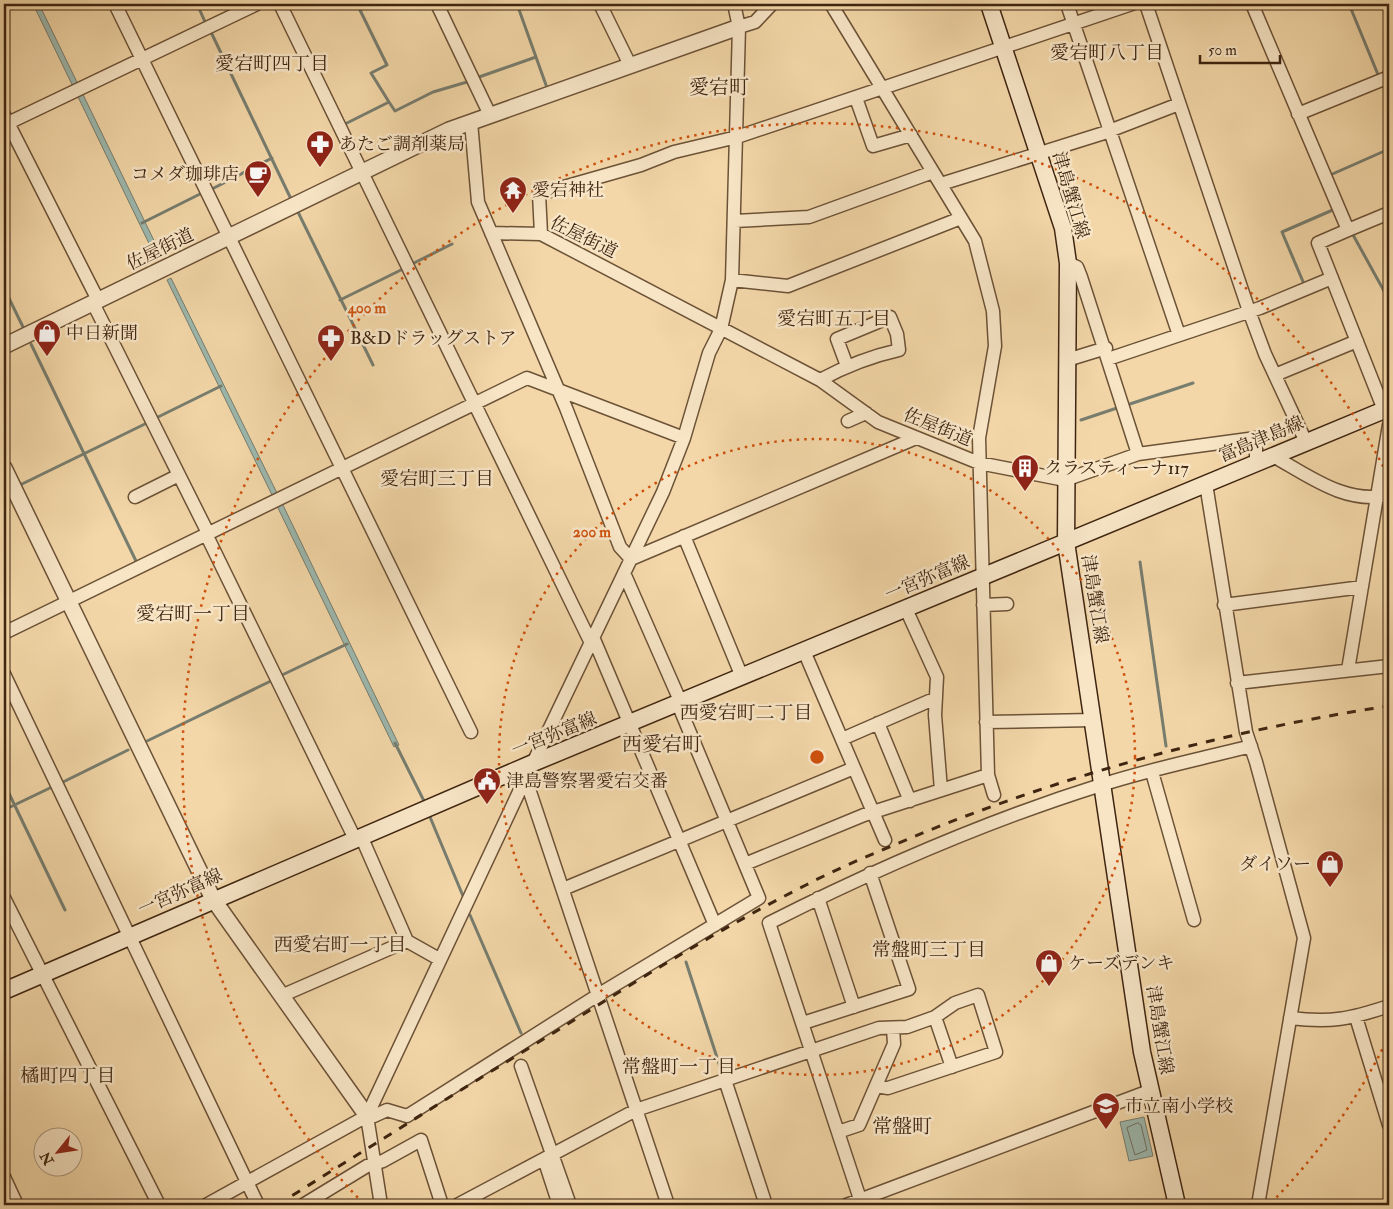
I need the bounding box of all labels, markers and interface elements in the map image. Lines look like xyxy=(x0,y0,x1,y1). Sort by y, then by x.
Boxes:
scale bar xyxy=(1200,32,1280,64)
district label: 愛宕町八丁目 xyxy=(1050,41,1164,65)
text: 50 m xyxy=(1208,41,1237,60)
district label: 愛宕町四丁目 xyxy=(215,52,329,76)
district label: 愛宕町 xyxy=(689,75,749,100)
pharmacy icon: あたご調剤薬局 xyxy=(305,129,335,168)
place label: あたご調剤薬局 xyxy=(339,133,465,156)
street label: 津島蟹江線 xyxy=(1047,149,1094,242)
cafe icon: コメダ珈琲店 xyxy=(243,159,273,198)
place label: コメダ珈琲店 xyxy=(131,163,239,186)
temple icon: 愛宕神社 xyxy=(498,175,528,214)
place label: 愛宕神社 xyxy=(532,179,604,202)
street label: 佐屋街道 xyxy=(546,211,621,264)
street label: 佐屋街道 xyxy=(123,223,198,276)
text: 400 m xyxy=(347,299,386,318)
district label: 愛宕町五丁目 xyxy=(777,307,891,331)
shop icon: 中日新聞 xyxy=(32,318,62,357)
place label: 中日新聞 xyxy=(66,322,138,345)
pharmacy icon: B&Dドラッグストア xyxy=(316,323,346,362)
place label: B&Dドラッグストア xyxy=(350,327,516,350)
street label: 佐屋街道 xyxy=(900,403,975,452)
street label: 富島津島線 xyxy=(1215,411,1307,468)
building icon: クラスティーナ117 xyxy=(1010,453,1040,492)
place label: クラスティーナ117 xyxy=(1044,457,1189,480)
district label: 愛宕町三丁目 xyxy=(380,467,494,491)
text: 200 m xyxy=(573,523,611,542)
street label: 一宮弥富線 xyxy=(881,550,973,607)
street label: 津島蟹江線 xyxy=(1076,553,1113,645)
district label: 愛宕町一丁目 xyxy=(136,602,250,626)
district label: 西愛宕町二丁目 xyxy=(679,701,813,725)
street label: 一宮弥富線 xyxy=(508,707,600,762)
district label: 西愛宕町 xyxy=(622,732,702,757)
centre of rings xyxy=(808,748,826,766)
public building icon: 津島警察署愛宕交番 xyxy=(472,766,502,805)
place label: 津島警察署愛宕交番 xyxy=(506,770,668,793)
shop icon: ダイソー xyxy=(1315,849,1345,888)
place label: ダイソー xyxy=(1239,853,1311,876)
street label: 一宮弥富線 xyxy=(134,864,226,921)
district label: 西愛宕町一丁目 xyxy=(273,933,407,957)
district label: 常盤町三丁目 xyxy=(872,938,986,962)
shop icon: ケーズデンキ xyxy=(1034,948,1064,987)
place label: ケーズデンキ xyxy=(1068,952,1174,975)
street label: 津島蟹江線 xyxy=(1141,984,1178,1076)
district label: 常盤町一丁目 xyxy=(622,1055,736,1079)
district label: 橘町四丁目 xyxy=(20,1064,116,1088)
school or university icon: 市立南小学校 xyxy=(1091,1091,1121,1130)
place label: 市立南小学校 xyxy=(1125,1095,1233,1118)
district label: 常盤町 xyxy=(872,1114,932,1139)
north arrow xyxy=(32,1126,82,1176)
text: N xyxy=(36,1148,58,1169)

